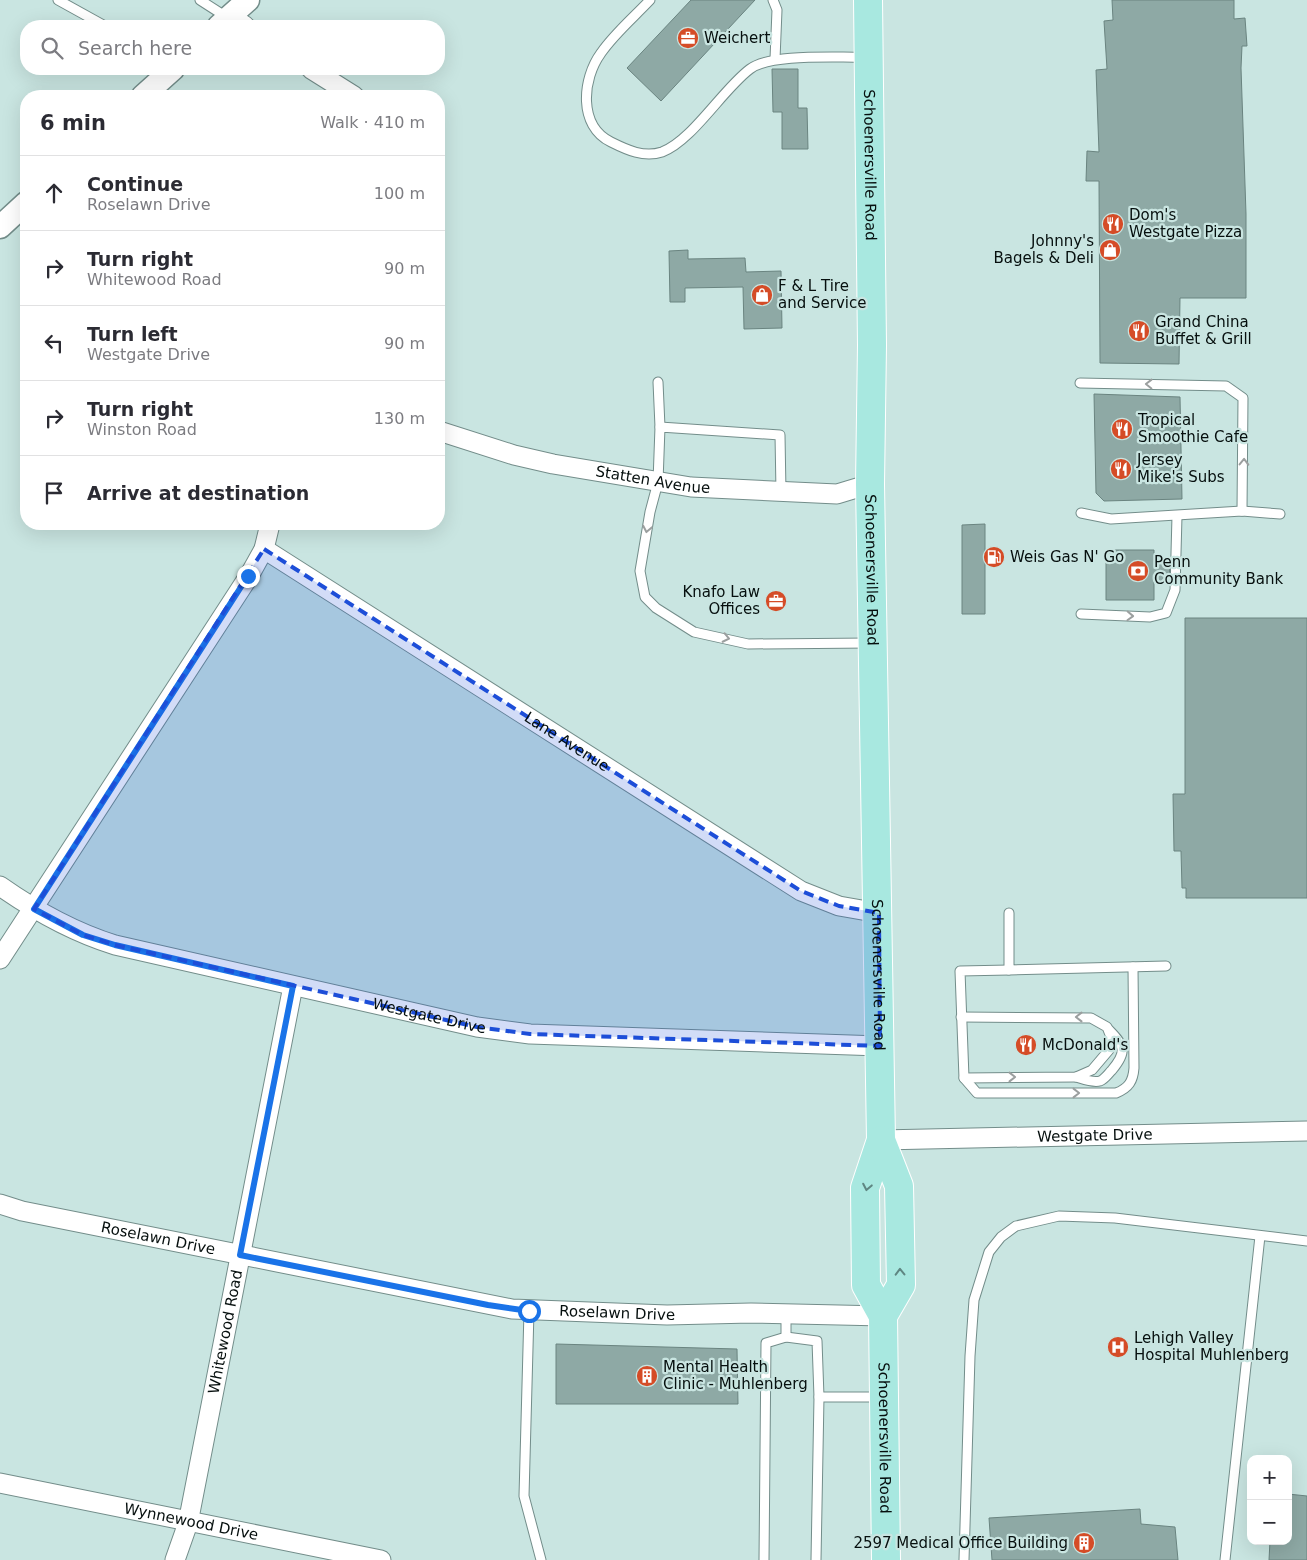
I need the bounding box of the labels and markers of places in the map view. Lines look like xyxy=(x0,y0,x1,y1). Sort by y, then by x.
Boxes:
office icon: Weichert xyxy=(676,26,700,50)
place label: Weichert xyxy=(704,29,770,47)
place label: Dom's Westgate Pizza xyxy=(1129,206,1242,241)
restaurant icon: Dom's Westgate Pizza xyxy=(1101,212,1125,236)
place label: Johnny's Bagels & Deli xyxy=(993,232,1094,267)
shop icon: Johnny's Bagels & Deli xyxy=(1098,238,1122,262)
place label: F & L Tire and Service xyxy=(778,277,866,312)
shop icon: F & L Tire and Service xyxy=(750,283,774,307)
place label: Grand China Buffet & Grill xyxy=(1155,313,1252,348)
restaurant icon: Grand China Buffet & Grill xyxy=(1127,319,1151,343)
place label: Tropical Smoothie Cafe xyxy=(1137,411,1248,446)
restaurant icon: Tropical Smoothie Cafe xyxy=(1110,417,1134,441)
place label: Jersey Mike's Subs xyxy=(1136,451,1225,486)
restaurant icon: Jersey Mike's Subs xyxy=(1109,457,1133,481)
fuel station icon: Weis Gas N' Go xyxy=(982,545,1006,569)
place label: Weis Gas N' Go xyxy=(1010,548,1124,566)
place label: Penn Community Bank xyxy=(1154,553,1284,588)
bank icon: Penn Community Bank xyxy=(1126,559,1150,583)
place label: Knafo Law Offices xyxy=(682,583,760,618)
office icon: Knafo Law Offices xyxy=(764,589,788,613)
restaurant icon: McDonald's xyxy=(1014,1033,1038,1057)
place label: McDonald's xyxy=(1042,1036,1128,1054)
place label: Lehigh Valley Hospital Muhlenberg xyxy=(1134,1329,1289,1364)
hospital icon: Lehigh Valley Hospital Muhlenberg xyxy=(1106,1335,1130,1359)
place label: Mental Health Clinic - Muhlenberg xyxy=(663,1358,808,1393)
building icon: Mental Health Clinic - Muhlenberg xyxy=(635,1364,659,1388)
building icon: 2597 Medical Office Building xyxy=(1072,1531,1096,1555)
place label: 2597 Medical Office Building xyxy=(853,1534,1068,1552)

